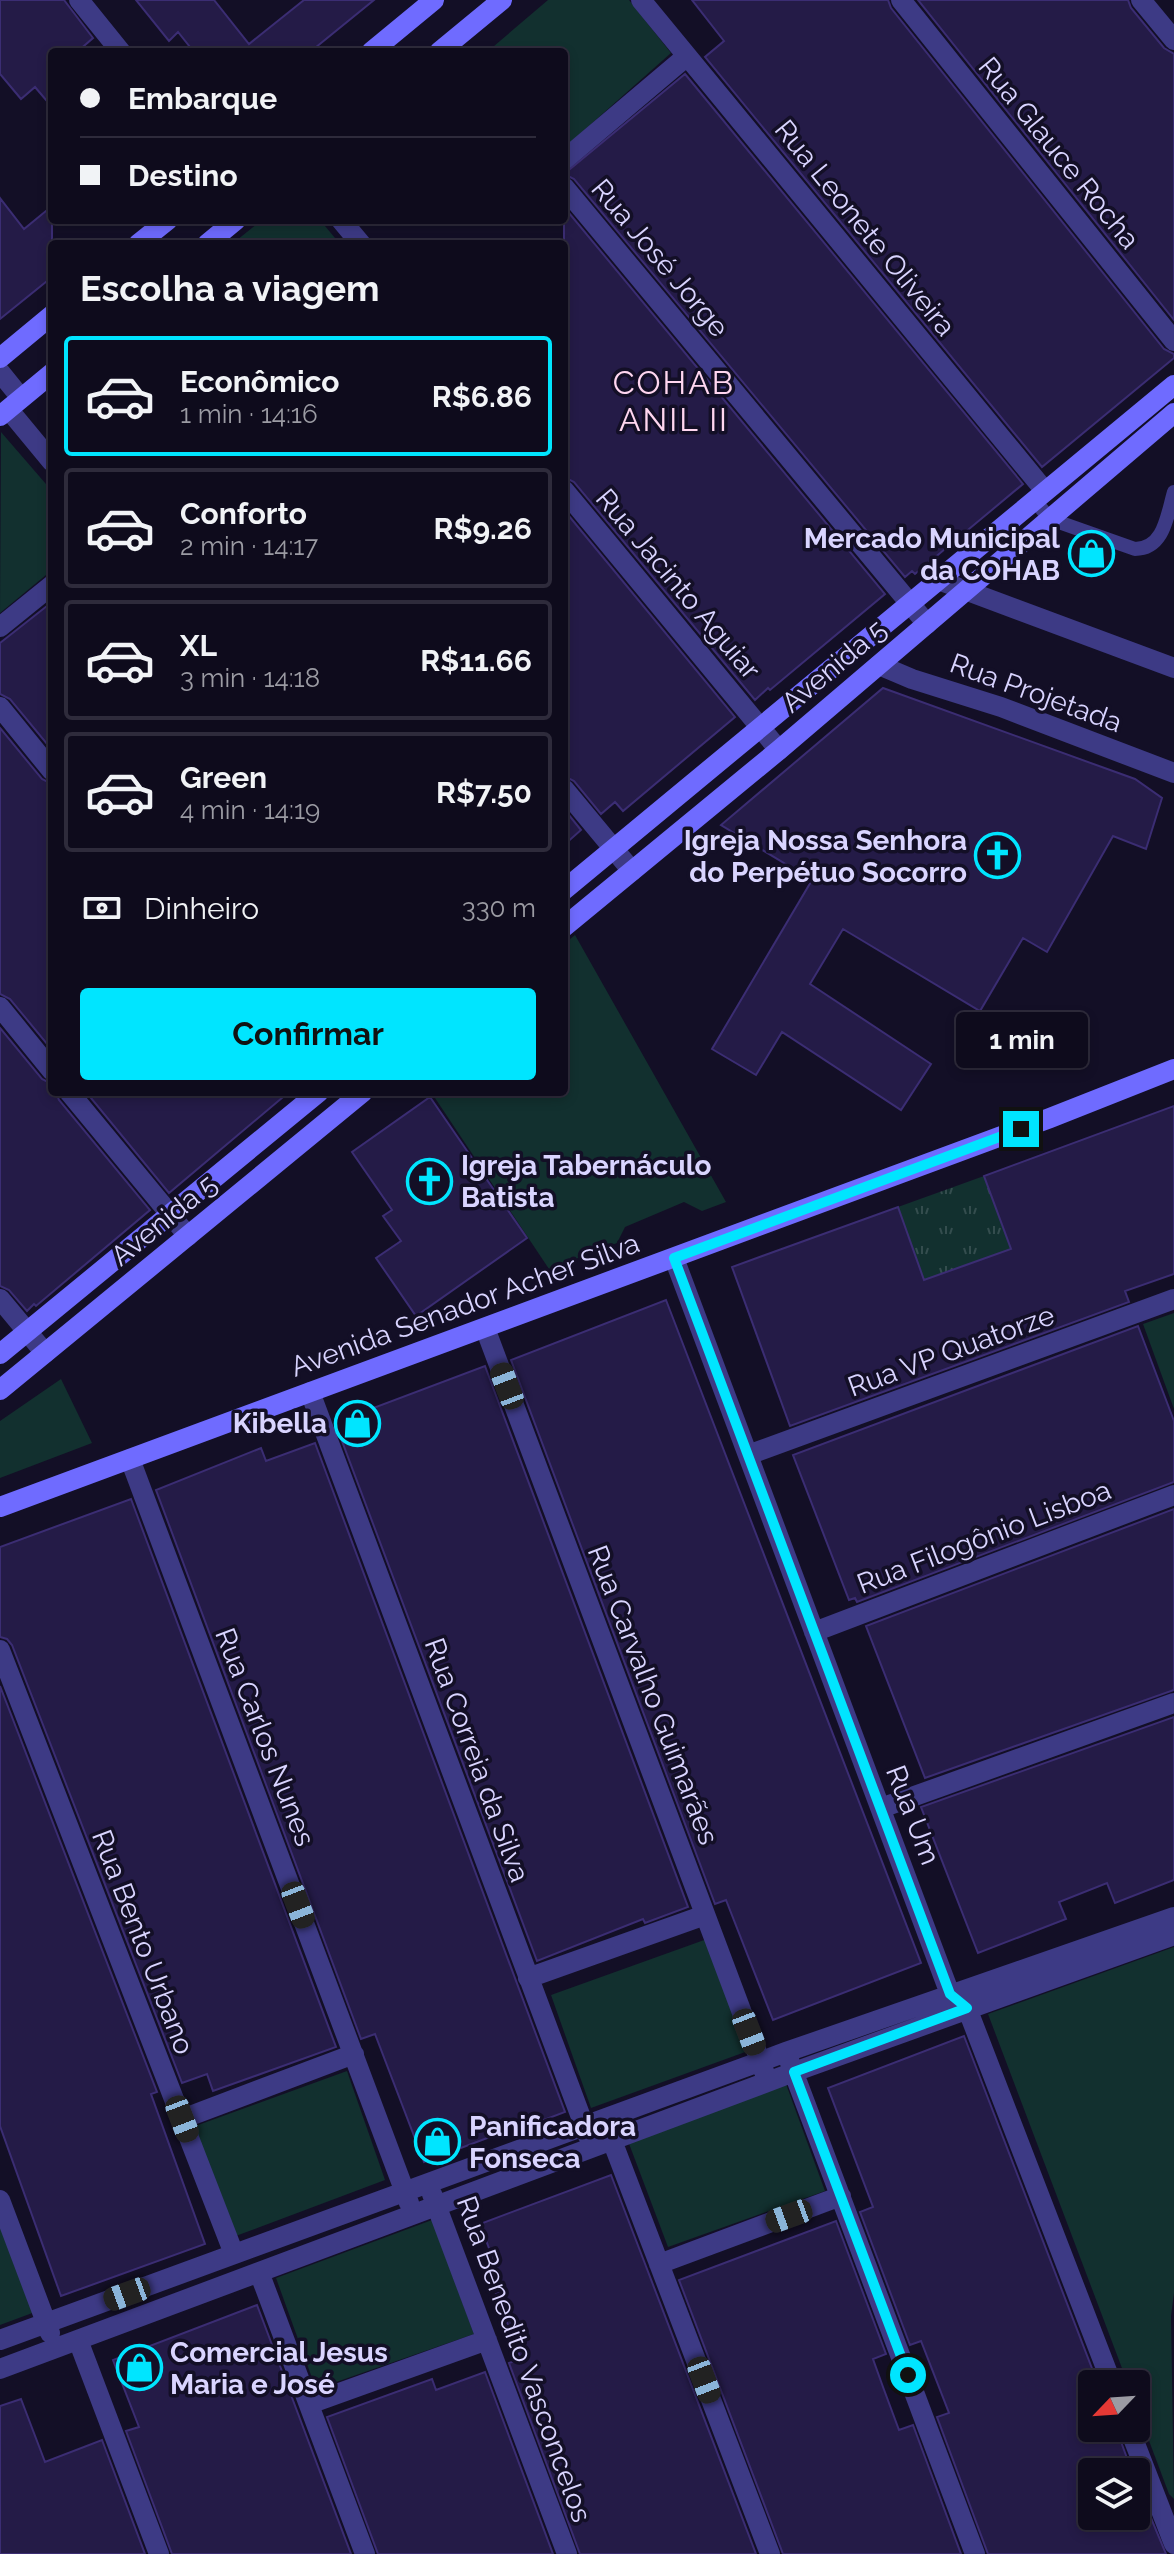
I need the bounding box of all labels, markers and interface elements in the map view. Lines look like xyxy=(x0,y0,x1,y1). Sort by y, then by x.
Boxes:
street label: Rua Glauce Rocha xyxy=(972,51,1146,255)
text: Embarque xyxy=(128,81,277,116)
street label: Rua Leonete Oliveira xyxy=(768,113,962,343)
text: Destino xyxy=(128,158,238,193)
street label: Rua José Jorge xyxy=(584,172,736,344)
text: Escolha a viagem xyxy=(80,267,380,309)
icon: car xyxy=(84,360,156,432)
text: Econômico xyxy=(180,364,340,399)
district label: COHAB ANIL II xyxy=(613,364,735,438)
text: R$6.86 xyxy=(432,379,532,414)
text: 1 min · 14:16 xyxy=(180,399,318,429)
street label: Rua Jacinto Aguiar xyxy=(589,482,767,686)
icon: car xyxy=(84,492,156,564)
text: Conforto xyxy=(180,496,307,531)
text: R$9.26 xyxy=(433,511,532,546)
place label: Mercado Municipal da COHAB xyxy=(804,522,1060,587)
shop icon: Mercado Municipal da COHAB xyxy=(1067,530,1115,578)
text: 2 min · 14:17 xyxy=(180,531,318,561)
street label: Avenida 5 xyxy=(775,613,893,719)
icon: car xyxy=(84,624,156,696)
text: XL xyxy=(180,628,217,663)
text: R$11.66 xyxy=(420,643,532,678)
street label: Rua Projetada xyxy=(946,647,1126,739)
text: 3 min · 14:18 xyxy=(180,663,320,693)
icon: car xyxy=(84,756,156,828)
text: Green xyxy=(180,760,267,795)
text: R$7.50 xyxy=(436,775,532,810)
text: 4 min · 14:19 xyxy=(180,795,320,825)
place label: Igreja Nossa Senhora do Perpétuo Socorro xyxy=(684,824,967,889)
church icon: Igreja Nossa Senhora do Perpétuo Socorro xyxy=(974,832,1022,880)
icon: cash xyxy=(80,886,124,930)
text: Dinheiro xyxy=(144,891,259,926)
text: 330 m xyxy=(462,893,536,923)
button: Confirmar xyxy=(80,988,536,1080)
callout: 1 min xyxy=(955,1013,1087,1069)
text: 1 min xyxy=(989,1025,1055,1055)
route end xyxy=(1003,1111,1039,1147)
place label: Igreja Tabernáculo Batista xyxy=(461,1149,712,1214)
church icon: Igreja Tabernáculo Batista xyxy=(406,1157,454,1205)
street label: Avenida 5 xyxy=(105,1167,223,1273)
street label: Avenida Senador Acher Silva xyxy=(286,1226,644,1384)
street label: Rua VP Quatorze xyxy=(843,1298,1059,1404)
car xyxy=(487,1359,527,1413)
shop icon: Kibella xyxy=(334,1399,382,1447)
place label: Kibella xyxy=(233,1407,327,1440)
street label: Rua Filogônio Lisboa xyxy=(852,1473,1116,1601)
street label: Rua Carvalho Guimarães xyxy=(581,1541,725,1849)
street label: Rua Carlos Nunes xyxy=(208,1623,322,1851)
street label: Rua Correia da Silva xyxy=(418,1634,536,1886)
street label: Rua Um xyxy=(879,1761,947,1869)
street label: Rua Bento Urbano xyxy=(85,1825,201,2059)
car xyxy=(278,1878,318,1932)
car xyxy=(729,2005,769,2059)
car xyxy=(162,2092,202,2146)
place label: Panificadora Fonseca xyxy=(469,2110,636,2175)
shop icon: Panificadora Fonseca xyxy=(414,2118,462,2166)
street label: Rua Benedito Vasconcelos xyxy=(450,2192,598,2526)
car xyxy=(762,2197,816,2235)
car xyxy=(100,2275,154,2313)
place label: Comercial Jesus Maria e José xyxy=(170,2336,388,2401)
shop icon: Comercial Jesus Maria e José xyxy=(115,2344,163,2392)
car xyxy=(684,2353,724,2407)
route start xyxy=(890,2357,926,2393)
north arrow xyxy=(1078,2370,1150,2442)
map controls xyxy=(1078,2370,1150,2530)
button: layers xyxy=(1078,2458,1150,2530)

